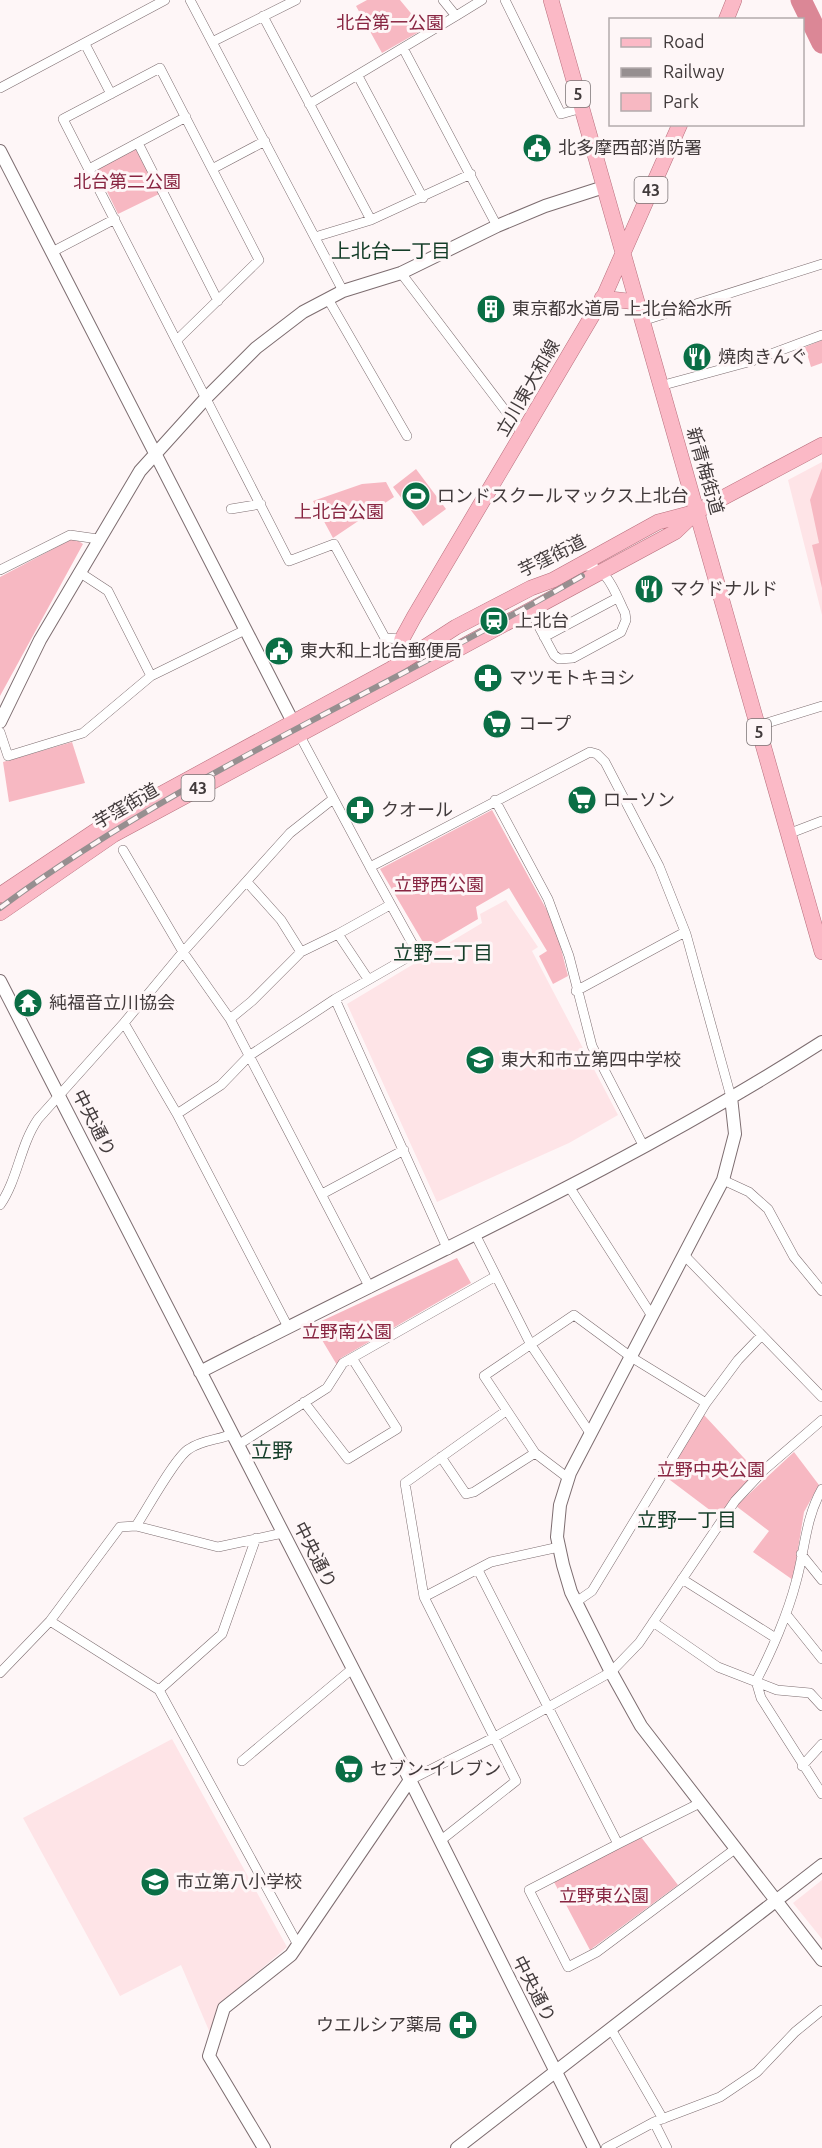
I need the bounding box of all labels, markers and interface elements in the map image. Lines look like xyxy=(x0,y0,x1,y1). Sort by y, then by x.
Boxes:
park label: 北台第一公園 xyxy=(336,12,444,32)
legend xyxy=(609,18,804,126)
text: Road xyxy=(663,31,705,51)
text: Railway xyxy=(663,61,725,81)
road number: 5 xyxy=(566,81,590,107)
text: Park xyxy=(663,91,699,111)
public building icon: 北多摩西部消防署 xyxy=(521,132,553,164)
place label: 北多摩西部消防署 xyxy=(558,137,702,157)
park label: 北台第二公園 xyxy=(73,171,181,191)
road number: 43 xyxy=(634,177,668,203)
district label: 上北台一丁目 xyxy=(331,239,451,262)
building icon: 東京都水道局 上北台給水所 xyxy=(475,293,507,325)
place label: 東京都水道局 上北台給水所 xyxy=(512,298,732,318)
street label: 立川東大和線 xyxy=(491,336,563,439)
restaurant icon: 焼肉きんぐ xyxy=(681,341,713,373)
place label: 焼肉きんぐ xyxy=(718,346,808,366)
street label: 新青梅街道 xyxy=(684,425,728,517)
sports icon: ロンドスクールマックス上北台 xyxy=(400,480,432,512)
place label: ロンドスクールマックス上北台 xyxy=(437,485,688,505)
park label: 上北台公園 xyxy=(294,501,384,521)
street label: 芋窪街道 xyxy=(515,530,588,580)
restaurant icon: マクドナルド xyxy=(633,573,665,605)
place label: マクドナルド xyxy=(670,578,778,598)
station icon: 上北台 xyxy=(478,605,510,637)
place label: 上北台 xyxy=(515,610,569,630)
public building icon: 東大和上北台郵便局 xyxy=(263,635,295,667)
place label: 東大和上北台郵便局 xyxy=(300,640,462,660)
pharmacy icon: マツモトキヨシ xyxy=(472,662,504,694)
place label: マツモトキヨシ xyxy=(509,667,635,687)
supermarket icon: コープ xyxy=(481,708,513,740)
place label: コープ xyxy=(518,713,571,733)
road number: 5 xyxy=(747,719,771,745)
road number: 43 xyxy=(182,775,214,801)
street label: 芋窪街道 xyxy=(89,778,162,832)
supermarket icon: ローソン xyxy=(566,784,598,816)
place label: ローソン xyxy=(603,789,675,809)
pharmacy icon: クオール xyxy=(344,794,376,826)
place label: クオール xyxy=(381,799,453,819)
park label: 立野西公園 xyxy=(394,874,484,894)
district label: 立野二丁目 xyxy=(393,941,493,964)
temple icon: 純福音立川協会 xyxy=(12,987,44,1019)
place label: 純福音立川協会 xyxy=(49,992,175,1012)
school or university icon: 東大和市立第四中学校 xyxy=(464,1044,496,1076)
place label: 東大和市立第四中学校 xyxy=(501,1049,681,1069)
street label: 中央通り xyxy=(70,1086,120,1159)
park label: 立野南公園 xyxy=(302,1321,392,1341)
district label: 立野 xyxy=(251,1438,293,1462)
park label: 立野中央公園 xyxy=(657,1459,765,1479)
district label: 立野一丁目 xyxy=(637,1508,737,1531)
street label: 中央通り xyxy=(291,1518,341,1591)
supermarket icon: セブン-イレブン xyxy=(333,1753,365,1785)
place label: セブン-イレブン xyxy=(370,1758,501,1778)
school or university icon: 市立第八小学校 xyxy=(139,1866,171,1898)
place label: 市立第八小学校 xyxy=(176,1871,302,1891)
park label: 立野東公園 xyxy=(559,1885,649,1905)
street label: 中央通り xyxy=(510,1952,560,2025)
pharmacy icon: ウエルシア薬局 xyxy=(447,2009,479,2041)
place label: ウエルシア薬局 xyxy=(316,2014,442,2034)

